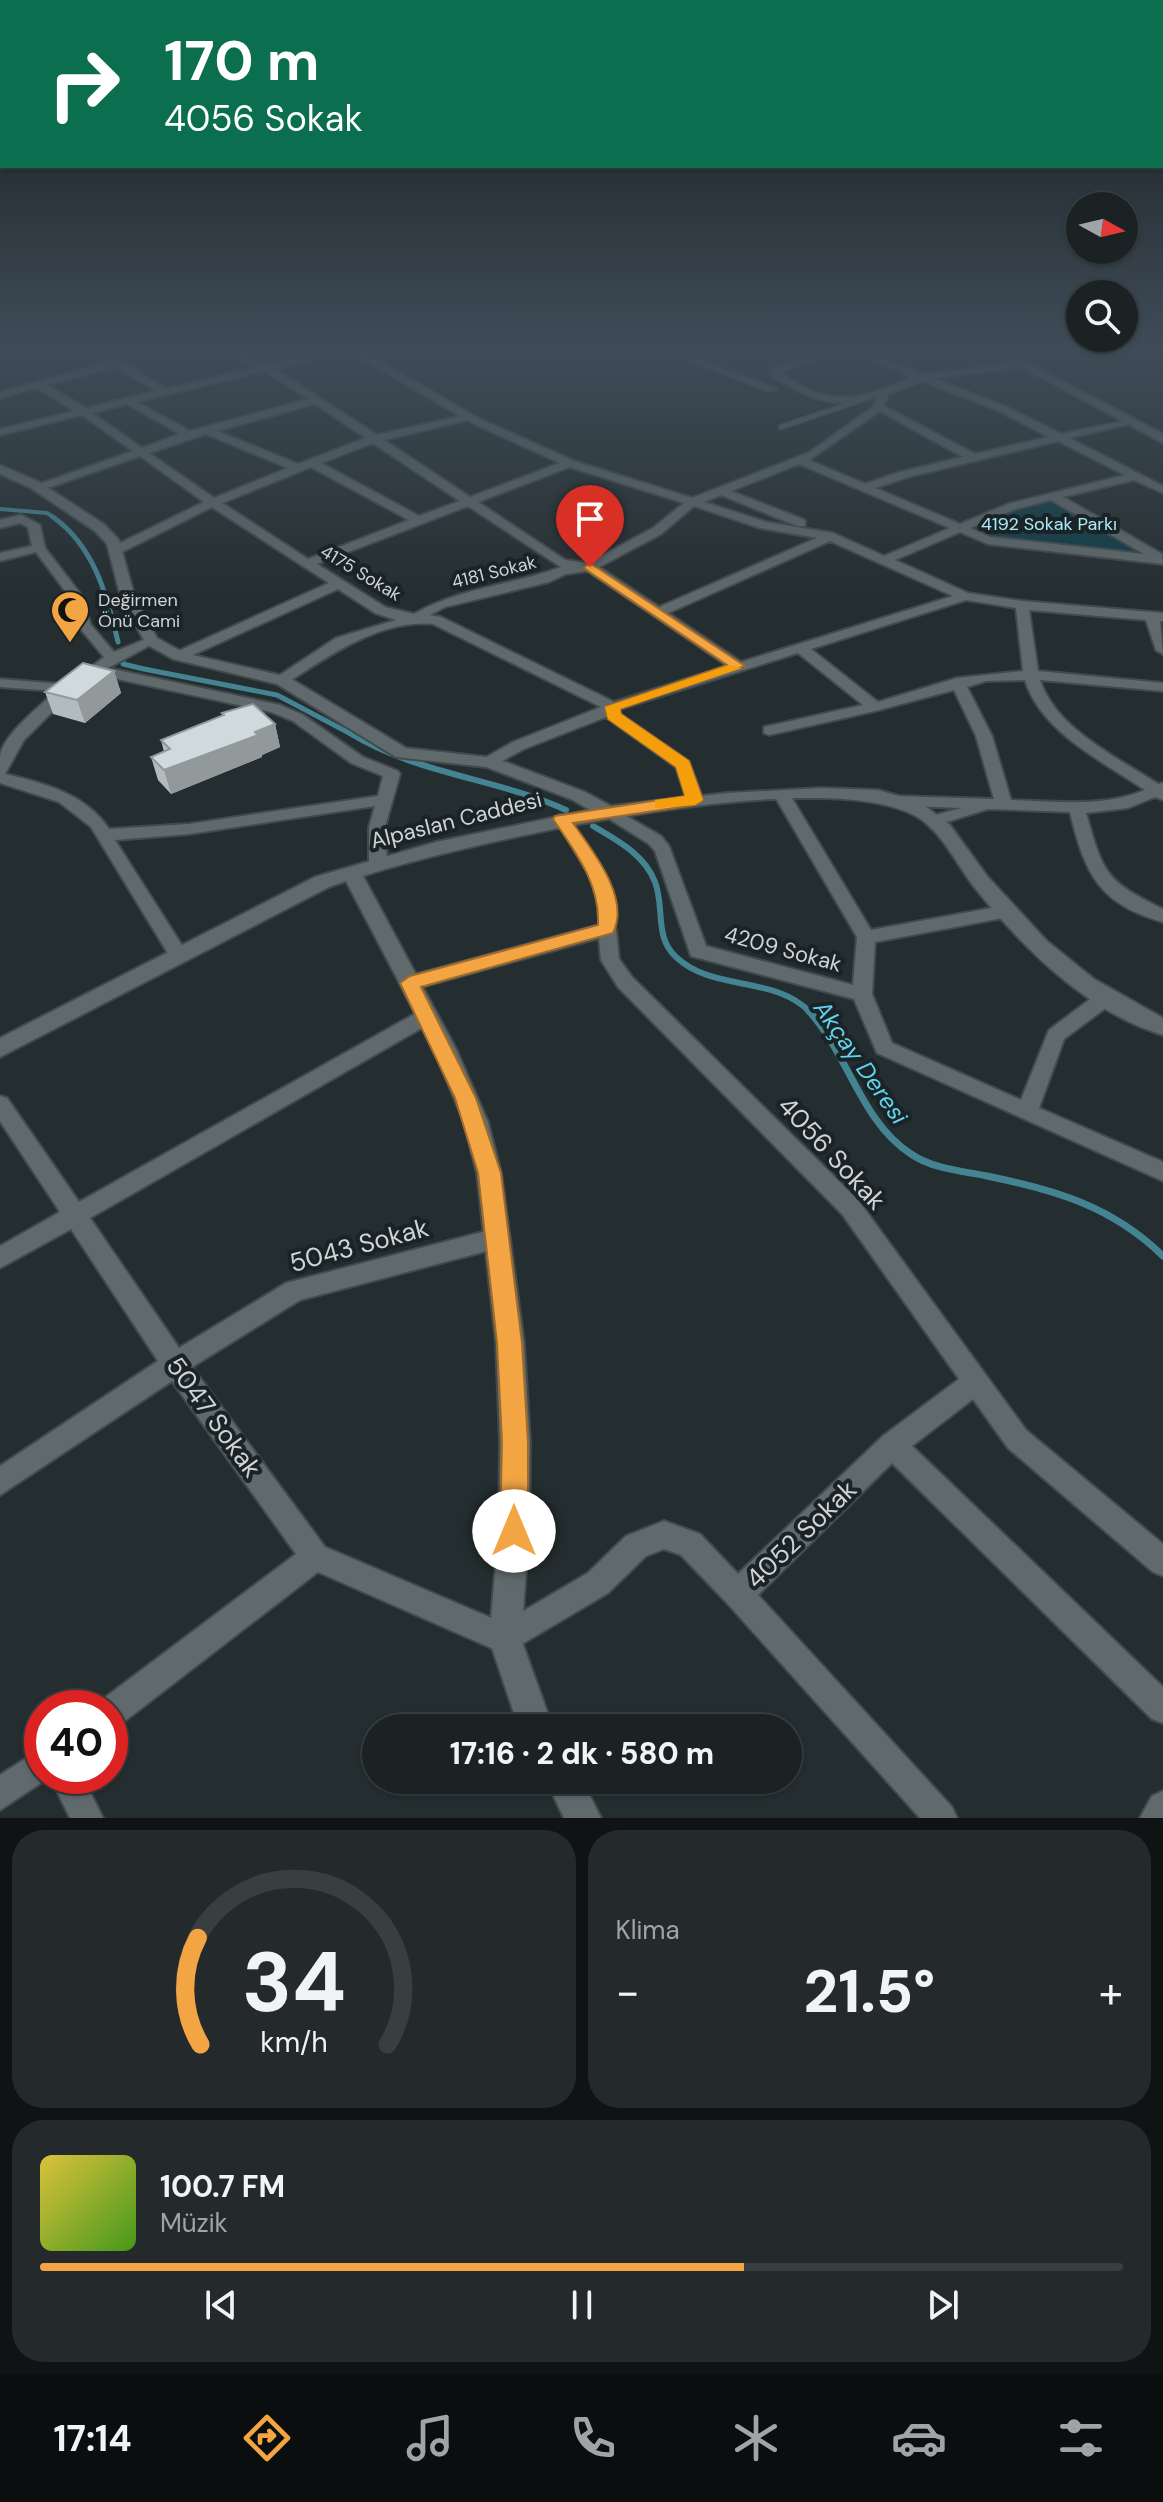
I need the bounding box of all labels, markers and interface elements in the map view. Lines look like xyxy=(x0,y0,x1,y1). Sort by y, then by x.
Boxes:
text: 170 m xyxy=(164,24,319,97)
icon: right xyxy=(32,32,136,136)
text: 4056 Sokak xyxy=(164,95,363,142)
north arrow xyxy=(1066,192,1138,264)
map controls xyxy=(1066,192,1138,352)
button: search xyxy=(1066,280,1138,352)
pin xyxy=(556,485,624,567)
icon: arrive xyxy=(568,497,612,541)
park label: 4192 Sokak Parkı xyxy=(981,512,1117,536)
street label: 4175 Sokak xyxy=(316,539,406,607)
street label: 4181 Sokak xyxy=(449,550,539,594)
place label: Değirmen Önü Cami xyxy=(98,588,180,633)
mosque icon: Değirmen Önü Cami xyxy=(49,589,91,644)
street label: Alpaslan Caddesi xyxy=(367,785,545,855)
street label: 4209 Sokak xyxy=(721,919,845,979)
water label: Akçay Deresi xyxy=(806,993,915,1131)
street label: 4056 Sokak xyxy=(771,1089,893,1217)
street label: 5043 Sokak xyxy=(286,1210,432,1280)
street label: 5047 Sokak xyxy=(159,1350,269,1484)
street label: 4052 Sokak xyxy=(738,1473,864,1595)
position arrow xyxy=(472,1489,556,1573)
speed limit sign: 40 xyxy=(24,1690,128,1794)
text: 17:16 · 2 dk · 580 m xyxy=(450,1734,714,1773)
text: Klima xyxy=(616,1913,680,1947)
text: 34 xyxy=(242,1928,346,2037)
text: 21.5° xyxy=(803,1952,935,2031)
text: − xyxy=(616,1963,640,2021)
text: + xyxy=(1099,1963,1123,2021)
text: km/h xyxy=(260,2024,328,2061)
text: 100.7 FM xyxy=(160,2167,285,2206)
text: Müzik xyxy=(160,2206,228,2240)
icon: previous xyxy=(199,2283,243,2327)
icon: pause xyxy=(560,2283,604,2327)
icon: next xyxy=(921,2283,965,2327)
icon: directions xyxy=(239,2410,295,2466)
icon: music xyxy=(402,2410,458,2466)
icon: phone xyxy=(565,2410,621,2466)
icon: climate xyxy=(728,2410,784,2466)
icon: car xyxy=(891,2410,947,2466)
icon: filters xyxy=(1053,2410,1109,2466)
text: 17:14 xyxy=(53,2415,132,2462)

